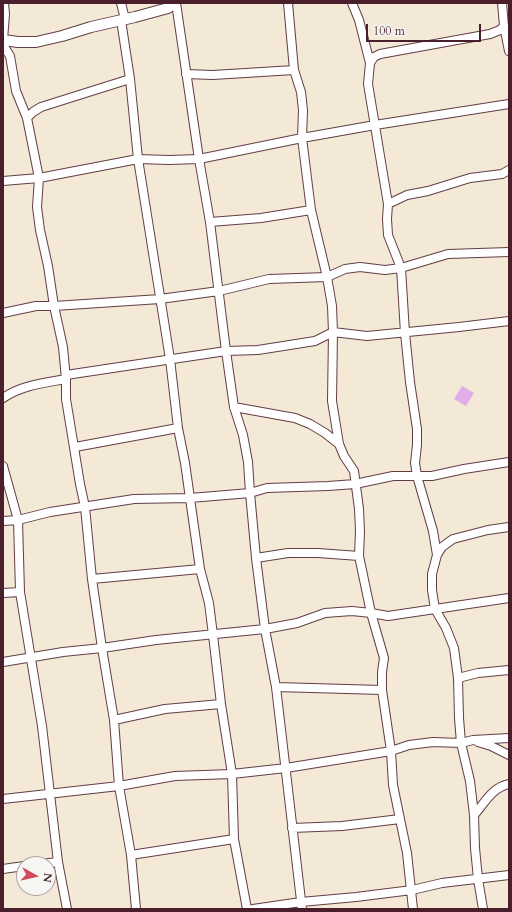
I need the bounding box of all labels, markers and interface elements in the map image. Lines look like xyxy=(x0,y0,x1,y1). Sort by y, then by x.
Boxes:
scale bar xyxy=(368,16,483,42)
text: 100 m xyxy=(373,23,405,39)
north arrow xyxy=(16,856,56,896)
text: N xyxy=(39,872,55,883)

